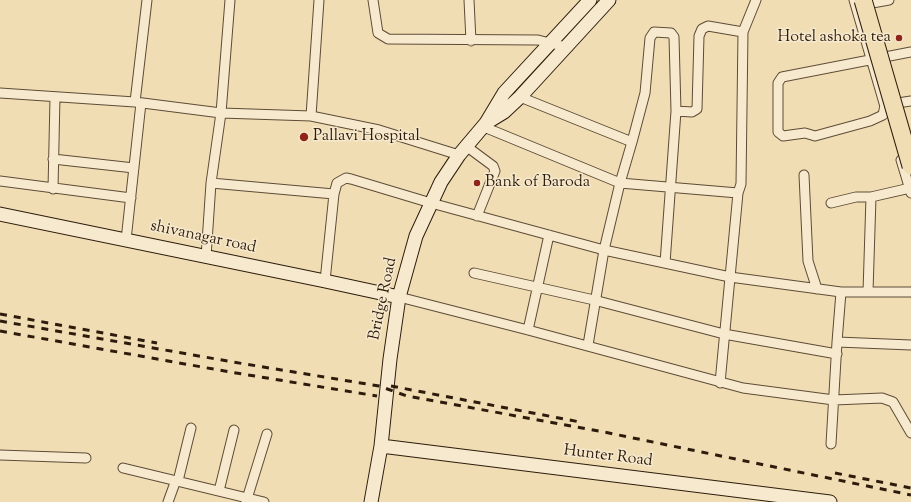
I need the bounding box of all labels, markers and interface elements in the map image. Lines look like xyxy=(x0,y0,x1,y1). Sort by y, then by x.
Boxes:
place label: Hotel ashoka tea xyxy=(778,28,891,48)
marker: Hotel ashoka tea xyxy=(894,33,904,43)
place label: Pallavi Hospital xyxy=(313,127,420,147)
marker: Pallavi Hospital xyxy=(298,131,310,143)
place label: Bank of Baroda xyxy=(485,173,590,193)
marker: Bank of Baroda xyxy=(472,178,482,188)
street label: shivanagar road xyxy=(148,217,258,259)
street label: Bridge Road xyxy=(366,256,402,342)
street label: Hunter Road xyxy=(562,442,654,472)

